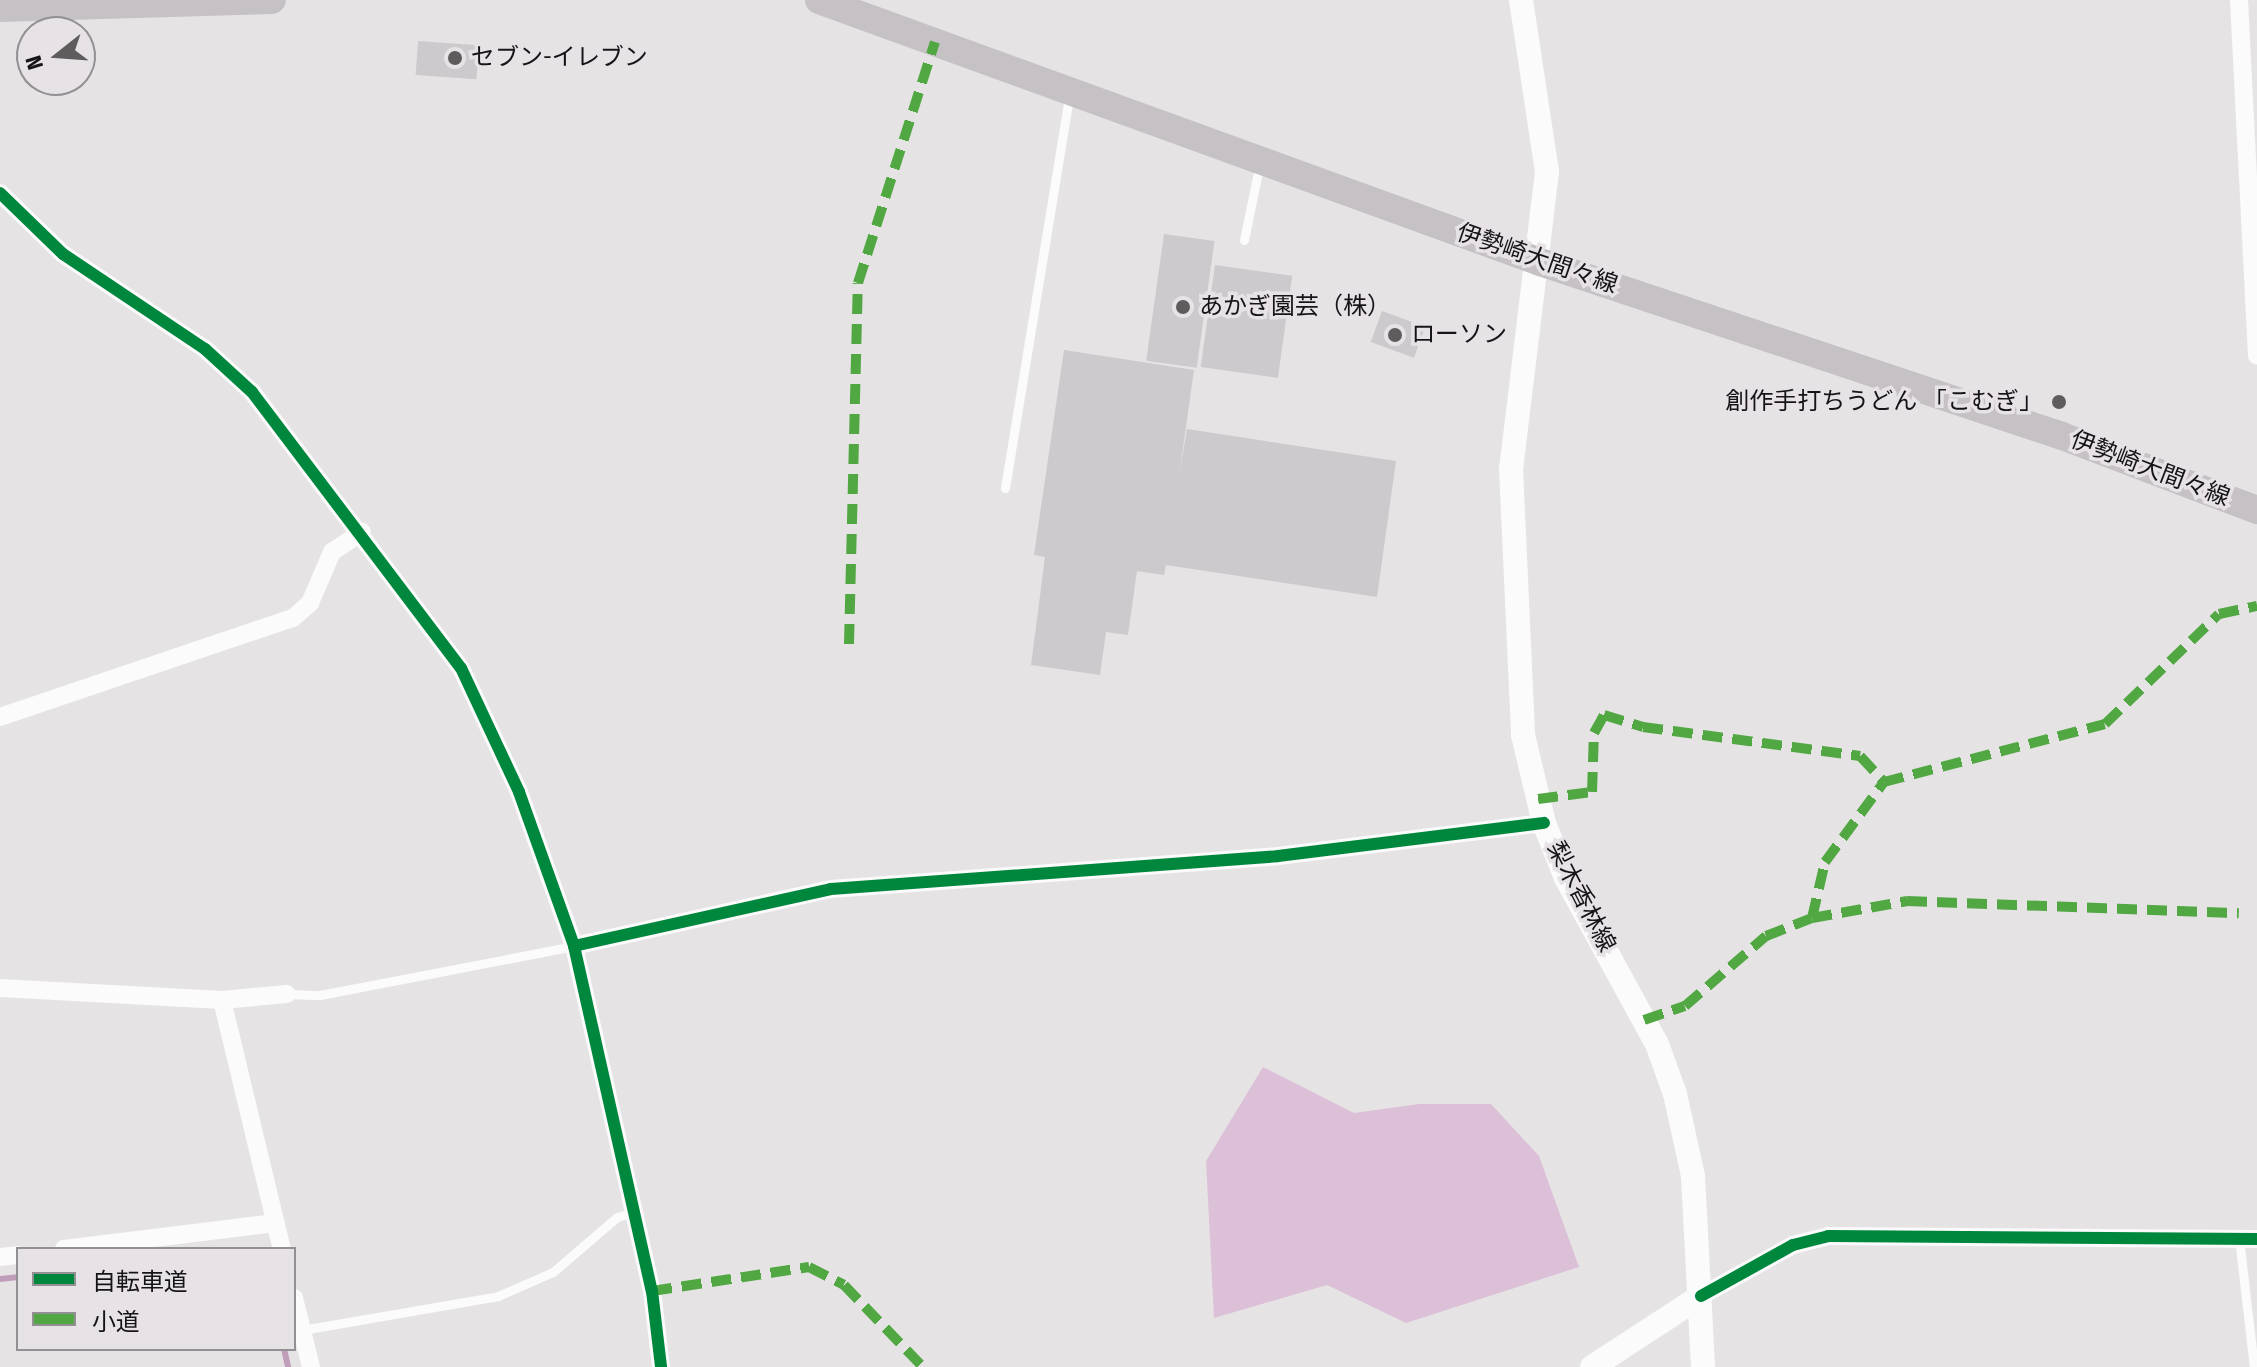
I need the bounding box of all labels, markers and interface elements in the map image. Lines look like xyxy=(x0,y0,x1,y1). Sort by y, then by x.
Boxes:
north arrow xyxy=(16,16,96,96)
place label: セブン-イレブン xyxy=(471,44,648,72)
marker: セブン-イレブン xyxy=(446,49,464,67)
text: N xyxy=(20,52,49,73)
street label: 伊勢崎大間々線 xyxy=(1453,218,1621,300)
place label: あかぎ園芸（株） xyxy=(1199,293,1391,321)
marker: あかぎ園芸（株） xyxy=(1174,298,1192,316)
place label: ローソン xyxy=(1411,321,1507,349)
marker: ローソン xyxy=(1386,326,1404,344)
place label: 創作手打ちうどん 「こむぎ」 xyxy=(1725,388,2043,416)
marker: 創作手打ちうどん 「こむぎ」 xyxy=(2050,393,2068,411)
street label: 伊勢崎大間々線 xyxy=(2066,425,2234,513)
street label: 梨木香林線 xyxy=(1541,837,1621,957)
legend xyxy=(16,1247,296,1351)
text: 自転車道 xyxy=(92,1268,188,1296)
text: 小道 xyxy=(92,1308,140,1336)

